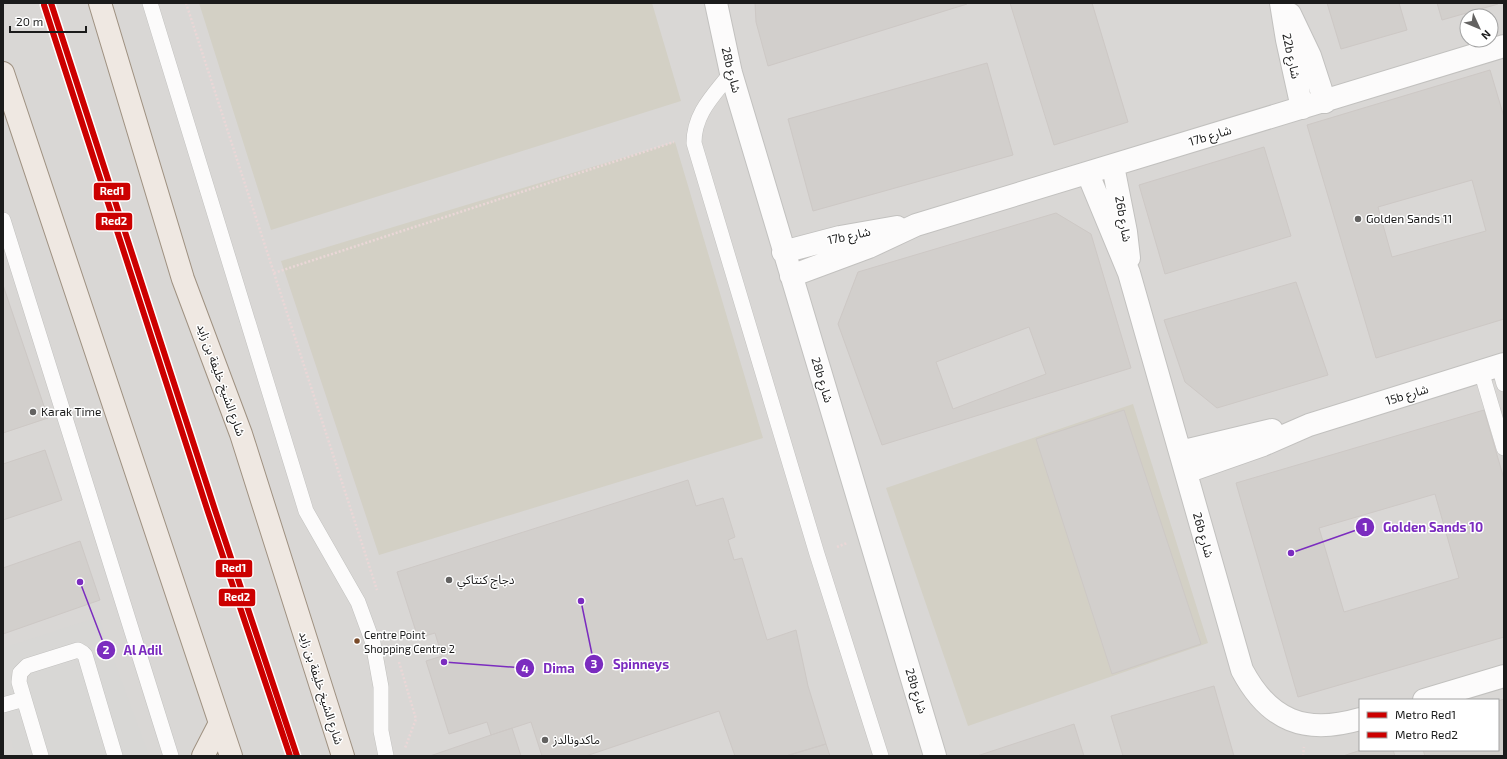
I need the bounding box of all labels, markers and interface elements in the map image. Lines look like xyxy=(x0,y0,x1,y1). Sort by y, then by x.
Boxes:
scale bar xyxy=(10,8,86,34)
north arrow xyxy=(1459,8,1499,48)
text: 20 m xyxy=(16,14,43,28)
text: N xyxy=(1479,28,1494,43)
street label: 22b شارع xyxy=(1277,32,1304,81)
street label: 28b شارع xyxy=(717,45,744,95)
street label: 17b شارع xyxy=(1187,122,1234,151)
line badge: Red1 xyxy=(93,182,131,201)
text: Red1 xyxy=(100,184,124,197)
street label: 26b شارع xyxy=(1110,195,1135,243)
place label: Golden Sands 11 xyxy=(1366,211,1452,225)
line badge: Red2 xyxy=(95,212,133,231)
text: Red2 xyxy=(101,214,127,227)
marker: Golden Sands 11 xyxy=(1353,214,1363,224)
street label: 17b شارع xyxy=(826,224,872,249)
street label: شارع الشيخ خليفة بن زايد xyxy=(192,322,249,439)
street label: 28b شارع xyxy=(807,355,837,405)
street label: 15b شارع xyxy=(1384,381,1431,410)
place label: Karak Time xyxy=(41,404,101,418)
marker: Karak Time xyxy=(28,407,38,417)
street label: 26b شارع xyxy=(1188,510,1217,560)
callout: Golden Sands 10 xyxy=(1355,514,1491,539)
text: 1 xyxy=(1362,519,1368,533)
text: Golden Sands 10 xyxy=(1383,519,1483,535)
line badge: Red1 xyxy=(215,559,253,578)
text: Red1 xyxy=(222,561,246,574)
place label: دجاج كنتاكي xyxy=(457,572,515,590)
marker: دجاج كنتاكي xyxy=(444,575,454,585)
line badge: Red2 xyxy=(218,588,256,607)
text: Red2 xyxy=(224,590,250,603)
place label: Centre Point Shopping Centre 2 xyxy=(364,628,455,655)
street label: شارع الشيخ خليفة بن زايد xyxy=(294,629,347,747)
marker: Centre Point Shopping Centre 2 xyxy=(352,636,362,646)
callout: Al Adil xyxy=(96,638,171,663)
text: 2 xyxy=(103,642,110,656)
text: Al Adil xyxy=(123,642,163,658)
callout: Spinneys xyxy=(584,652,677,677)
callout: Dima xyxy=(515,656,582,681)
text: 3 xyxy=(591,656,598,670)
text: Spinneys xyxy=(613,656,669,672)
text: Dima xyxy=(543,660,575,676)
text: 4 xyxy=(521,661,529,675)
street label: 28b شارع xyxy=(901,666,931,716)
legend xyxy=(1359,699,1499,751)
text: Metro Red1 xyxy=(1395,707,1456,721)
text: Metro Red2 xyxy=(1395,727,1458,741)
place label: ماكدونالدز xyxy=(552,732,600,747)
marker: ماكدونالدز xyxy=(540,735,550,745)

